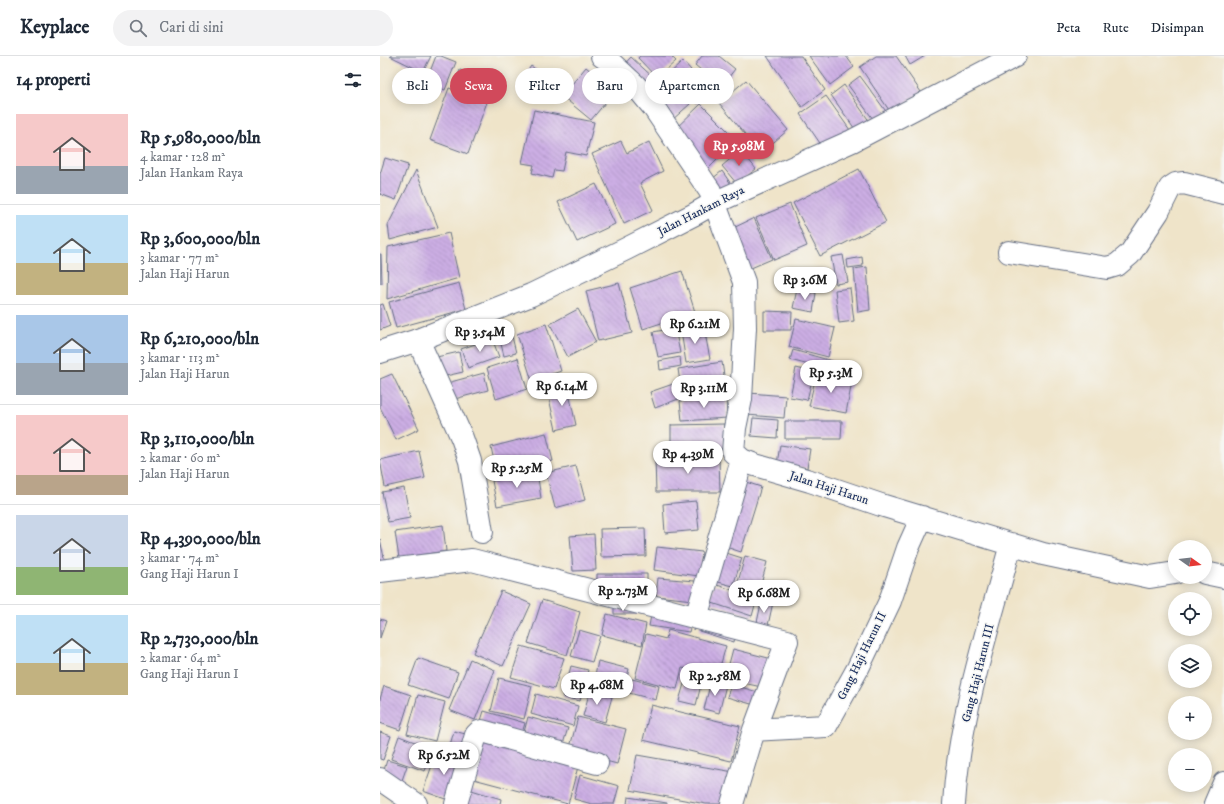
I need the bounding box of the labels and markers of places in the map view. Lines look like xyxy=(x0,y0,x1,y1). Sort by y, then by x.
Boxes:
pin: Rp 5.98M xyxy=(698,133,780,167)
pin: Rp 3.6M xyxy=(768,267,842,301)
pin: Rp 6.21M xyxy=(654,311,736,345)
pin: Rp 3.54M xyxy=(439,319,521,353)
pin: Rp 5.3M xyxy=(794,360,868,394)
pin: Rp 6.14M xyxy=(521,373,603,407)
pin: Rp 3.11M xyxy=(663,375,745,409)
pin: Rp 4.39M xyxy=(647,441,729,475)
pin: Rp 5.25M xyxy=(476,455,558,489)
pin: Rp 2.73M xyxy=(582,578,664,612)
pin: Rp 6.68M xyxy=(723,580,805,614)
pin: Rp 2.58M xyxy=(674,663,756,697)
pin: Rp 4.68M xyxy=(556,672,638,706)
pin: Rp 6.52M xyxy=(403,742,485,776)

